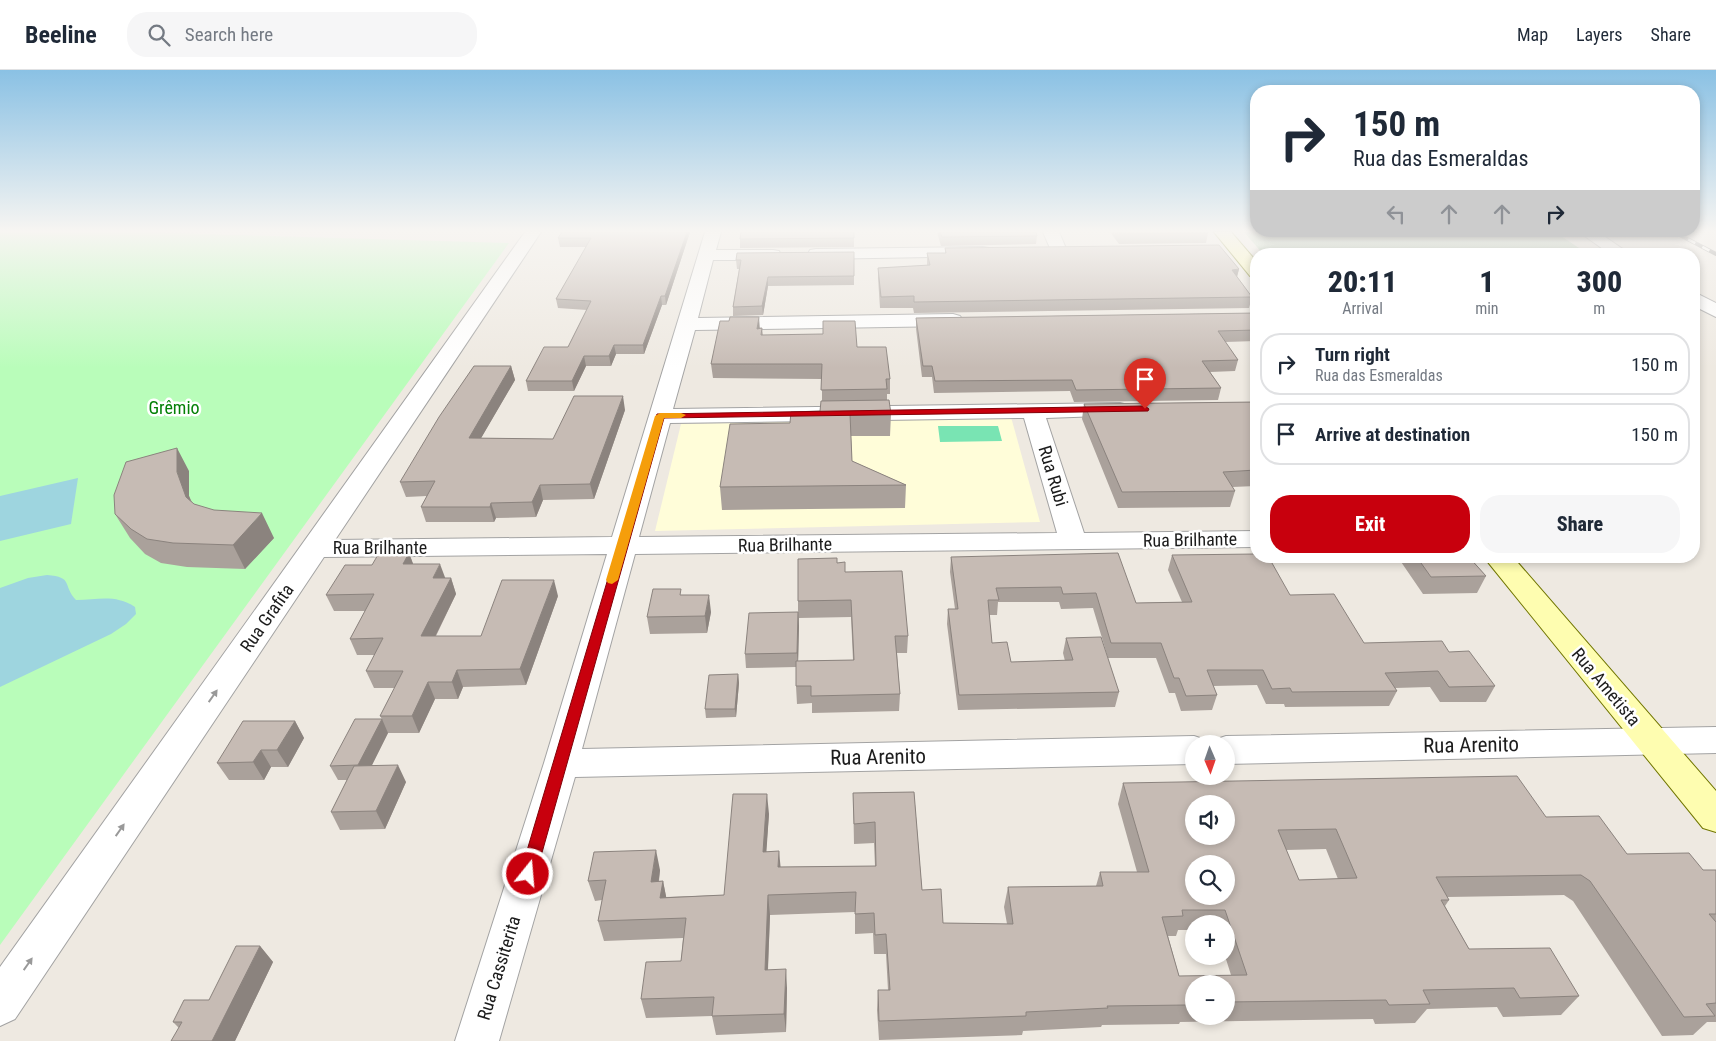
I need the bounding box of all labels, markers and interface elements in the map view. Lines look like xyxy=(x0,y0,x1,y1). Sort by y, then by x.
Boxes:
search box xyxy=(127,12,477,57)
text: Beeline xyxy=(25,21,97,49)
icon: search xyxy=(145,21,173,49)
text: Search here xyxy=(185,23,273,46)
text: Map xyxy=(1517,24,1548,45)
text: Layers xyxy=(1576,24,1623,45)
text: Share xyxy=(1651,24,1691,45)
text: 150 m xyxy=(1353,104,1440,145)
icon: right xyxy=(1270,105,1335,170)
text: Rua das Esmeraldas xyxy=(1353,146,1529,171)
icon: left xyxy=(1382,200,1410,228)
icon: ahead xyxy=(1435,200,1463,228)
icon: ahead xyxy=(1488,200,1516,228)
icon: right xyxy=(1541,200,1569,228)
text: 20:11 xyxy=(1328,264,1397,299)
text: 1 xyxy=(1479,264,1494,299)
text: 300 xyxy=(1576,264,1622,299)
text: Arrival xyxy=(1342,299,1383,318)
text: min xyxy=(1475,299,1499,318)
text: m xyxy=(1593,299,1605,318)
text: Turn right xyxy=(1315,343,1390,366)
icon: right xyxy=(1272,350,1300,378)
text: 150 m xyxy=(1631,353,1678,376)
pin xyxy=(1124,358,1166,409)
icon: arrive xyxy=(1131,365,1159,393)
text: Rua das Esmeraldas xyxy=(1315,366,1443,385)
park label: Grêmio xyxy=(148,397,200,418)
icon: arrive xyxy=(1272,420,1300,448)
text: Arrive at destination xyxy=(1315,423,1470,446)
text: 150 m xyxy=(1631,423,1678,446)
street label: Rua Rubi xyxy=(1034,443,1073,509)
button: Exit xyxy=(1270,495,1470,553)
button: Share xyxy=(1480,495,1680,553)
street label: Rua Brilhante xyxy=(1143,528,1237,551)
street label: Rua Brilhante xyxy=(738,533,832,556)
street label: Rua Brilhante xyxy=(333,537,427,558)
street label: Rua Grafita xyxy=(236,580,298,656)
street label: Rua Ametista xyxy=(1568,644,1645,730)
one-way arrow xyxy=(208,690,218,703)
street label: Rua Arenito xyxy=(1423,732,1519,758)
north arrow xyxy=(1185,735,1235,785)
map controls xyxy=(1185,735,1235,1025)
street label: Rua Arenito xyxy=(830,744,926,770)
button: sound xyxy=(1185,795,1235,845)
one-way arrow xyxy=(115,823,125,837)
position arrow xyxy=(501,847,553,899)
button: search xyxy=(1185,855,1235,905)
street label: Rua Cassiterita xyxy=(473,913,524,1022)
button: + xyxy=(1185,915,1235,965)
one-way arrow xyxy=(23,957,33,970)
button: − xyxy=(1185,975,1235,1025)

